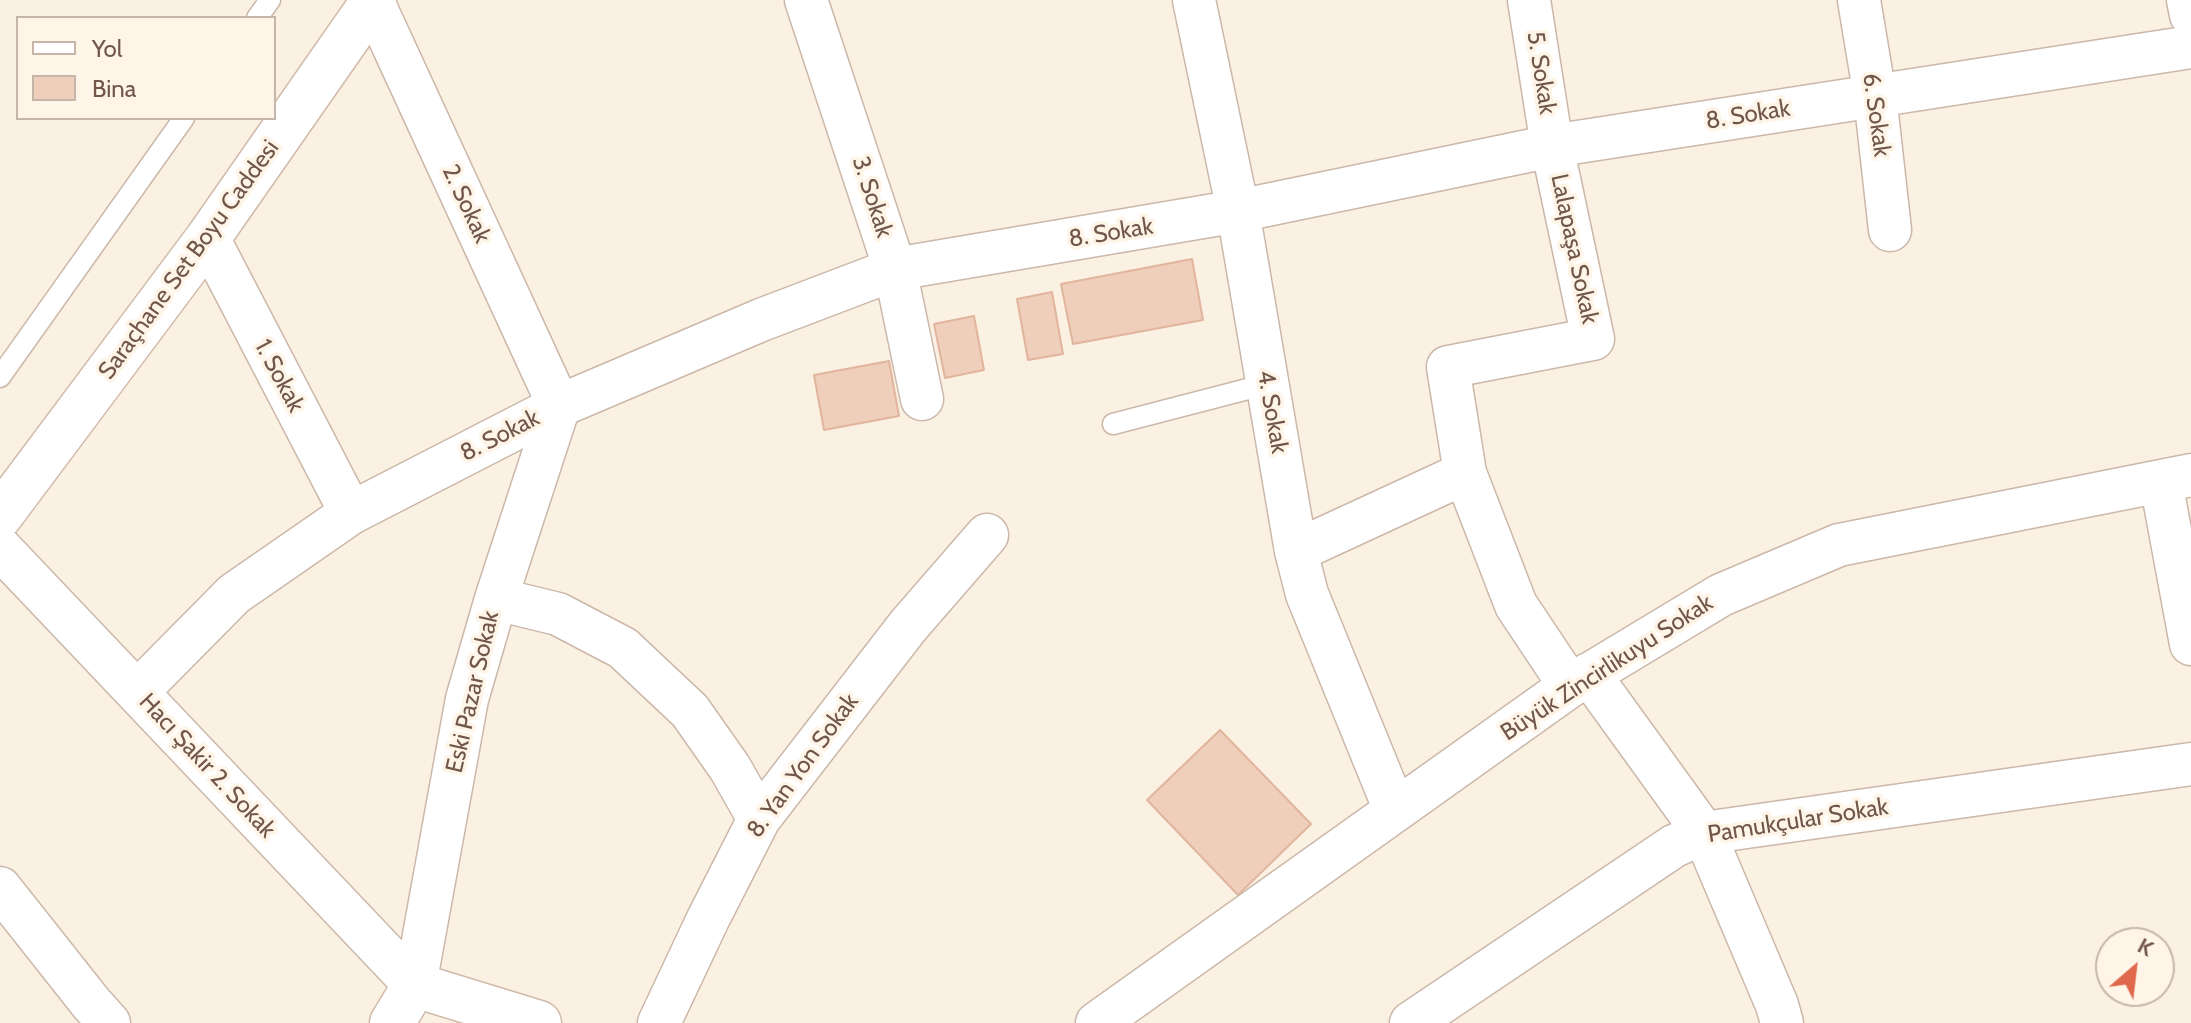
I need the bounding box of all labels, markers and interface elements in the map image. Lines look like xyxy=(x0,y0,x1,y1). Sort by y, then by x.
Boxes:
legend xyxy=(16,16,276,120)
street label: 5. Sokak xyxy=(1520,30,1562,116)
text: Yol xyxy=(92,34,122,63)
street label: 6. Sokak xyxy=(1856,71,1896,159)
text: Bina xyxy=(92,74,136,103)
street label: 8. Sokak xyxy=(1704,94,1792,136)
street label: Saraçhane Set Boyu Caddesi xyxy=(93,135,285,385)
street label: 3. Sokak xyxy=(845,153,899,241)
street label: 2. Sokak xyxy=(435,160,497,248)
street label: Lalapaşa Sokak xyxy=(1544,171,1604,327)
street label: 8. Sokak xyxy=(1067,212,1155,254)
street label: 1. Sokak xyxy=(248,335,310,417)
street label: 4. Sokak xyxy=(1251,368,1293,456)
street label: 8. Sokak xyxy=(456,404,544,468)
street label: Büyük Zincirlikuyu Sokak xyxy=(1496,589,1718,747)
street label: Eski Pazar Sokak xyxy=(440,608,506,776)
street label: Hacı Şakir 2. Sokak xyxy=(133,688,281,844)
street label: 8. Yan Yon Sokak xyxy=(741,688,865,844)
street label: Pamukçular Sokak xyxy=(1706,793,1890,849)
north arrow xyxy=(2095,927,2175,1007)
text: K xyxy=(2133,932,2158,962)

